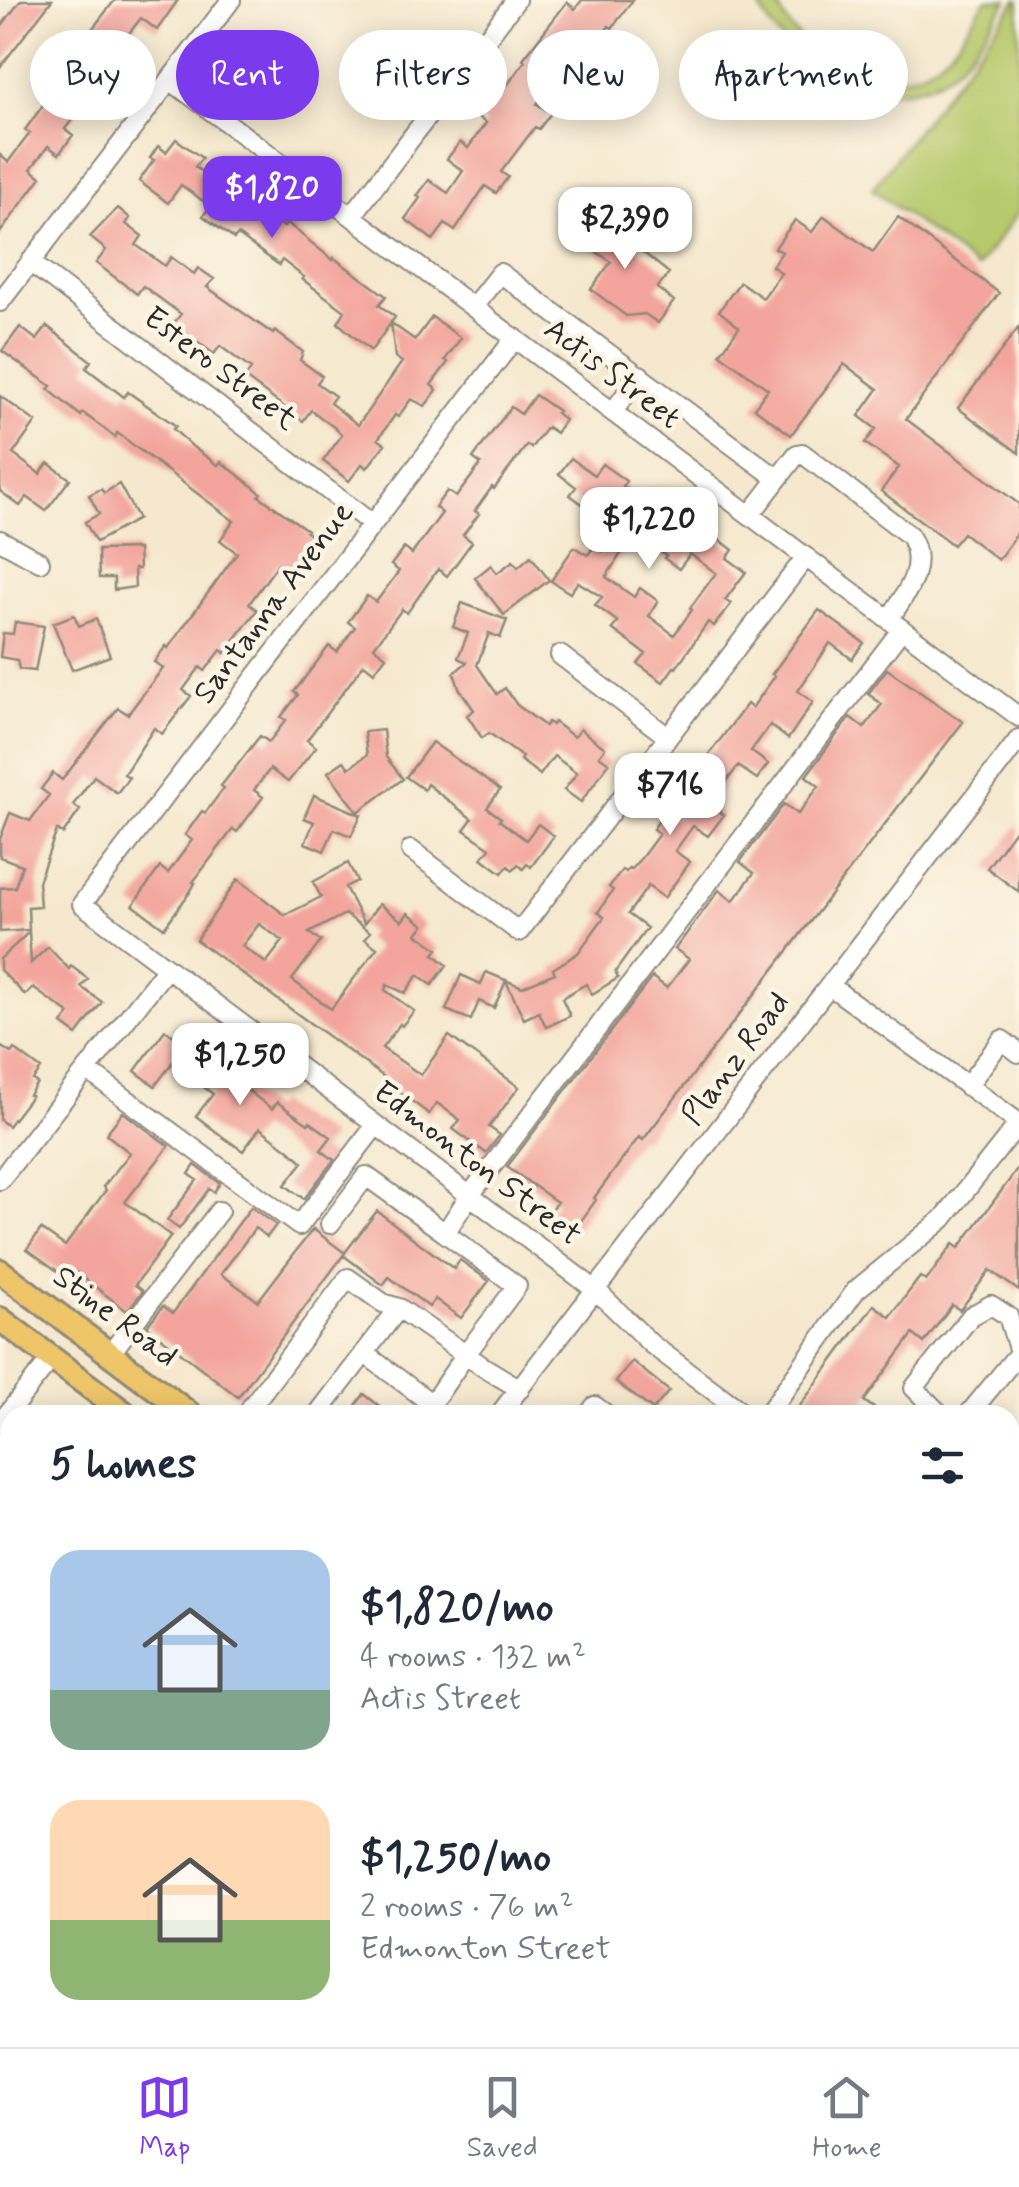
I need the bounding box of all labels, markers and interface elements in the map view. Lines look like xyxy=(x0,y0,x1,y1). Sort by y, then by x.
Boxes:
chip: Buy xyxy=(30,30,156,120)
chip: Rent xyxy=(176,30,319,120)
chip: Filters xyxy=(339,30,507,120)
chip: New xyxy=(527,30,659,120)
chip: Apartment xyxy=(679,30,908,120)
pin: $1,820 xyxy=(191,156,353,241)
text: $1,820 xyxy=(225,167,319,209)
pin: $2,390 xyxy=(544,187,706,272)
text: $2,390 xyxy=(580,198,670,240)
street label: Estero Street xyxy=(135,297,306,441)
street label: Actis Street xyxy=(535,309,689,439)
pin: $1,220 xyxy=(568,487,730,572)
street label: Santanna Avenue xyxy=(184,493,364,713)
text: $1,220 xyxy=(602,498,696,540)
pin: $716 xyxy=(611,753,729,838)
text: $716 xyxy=(636,764,704,806)
street label: Planz Road xyxy=(672,984,800,1134)
pin: $1,250 xyxy=(159,1023,321,1108)
text: $1,250 xyxy=(194,1034,286,1076)
street label: Edmonton Street xyxy=(364,1072,590,1256)
street label: Stine Road xyxy=(44,1256,186,1378)
text: 5 homes xyxy=(50,1438,196,1493)
icon: filters xyxy=(915,1438,970,1493)
text: $1,820/mo xyxy=(360,1581,554,1636)
icon: home xyxy=(130,1590,250,1710)
text: 4 rooms · 132 m² xyxy=(360,1636,586,1678)
text: Actis Street xyxy=(360,1678,521,1720)
text: $1,250/mo xyxy=(360,1831,551,1886)
icon: home xyxy=(130,1840,250,1960)
text: 2 rooms · 76 m² xyxy=(360,1886,573,1928)
text: Edmonton Street xyxy=(360,1928,611,1970)
tab: Map xyxy=(137,2070,192,2167)
tab: Saved xyxy=(467,2070,538,2167)
tab: Home xyxy=(812,2070,882,2167)

